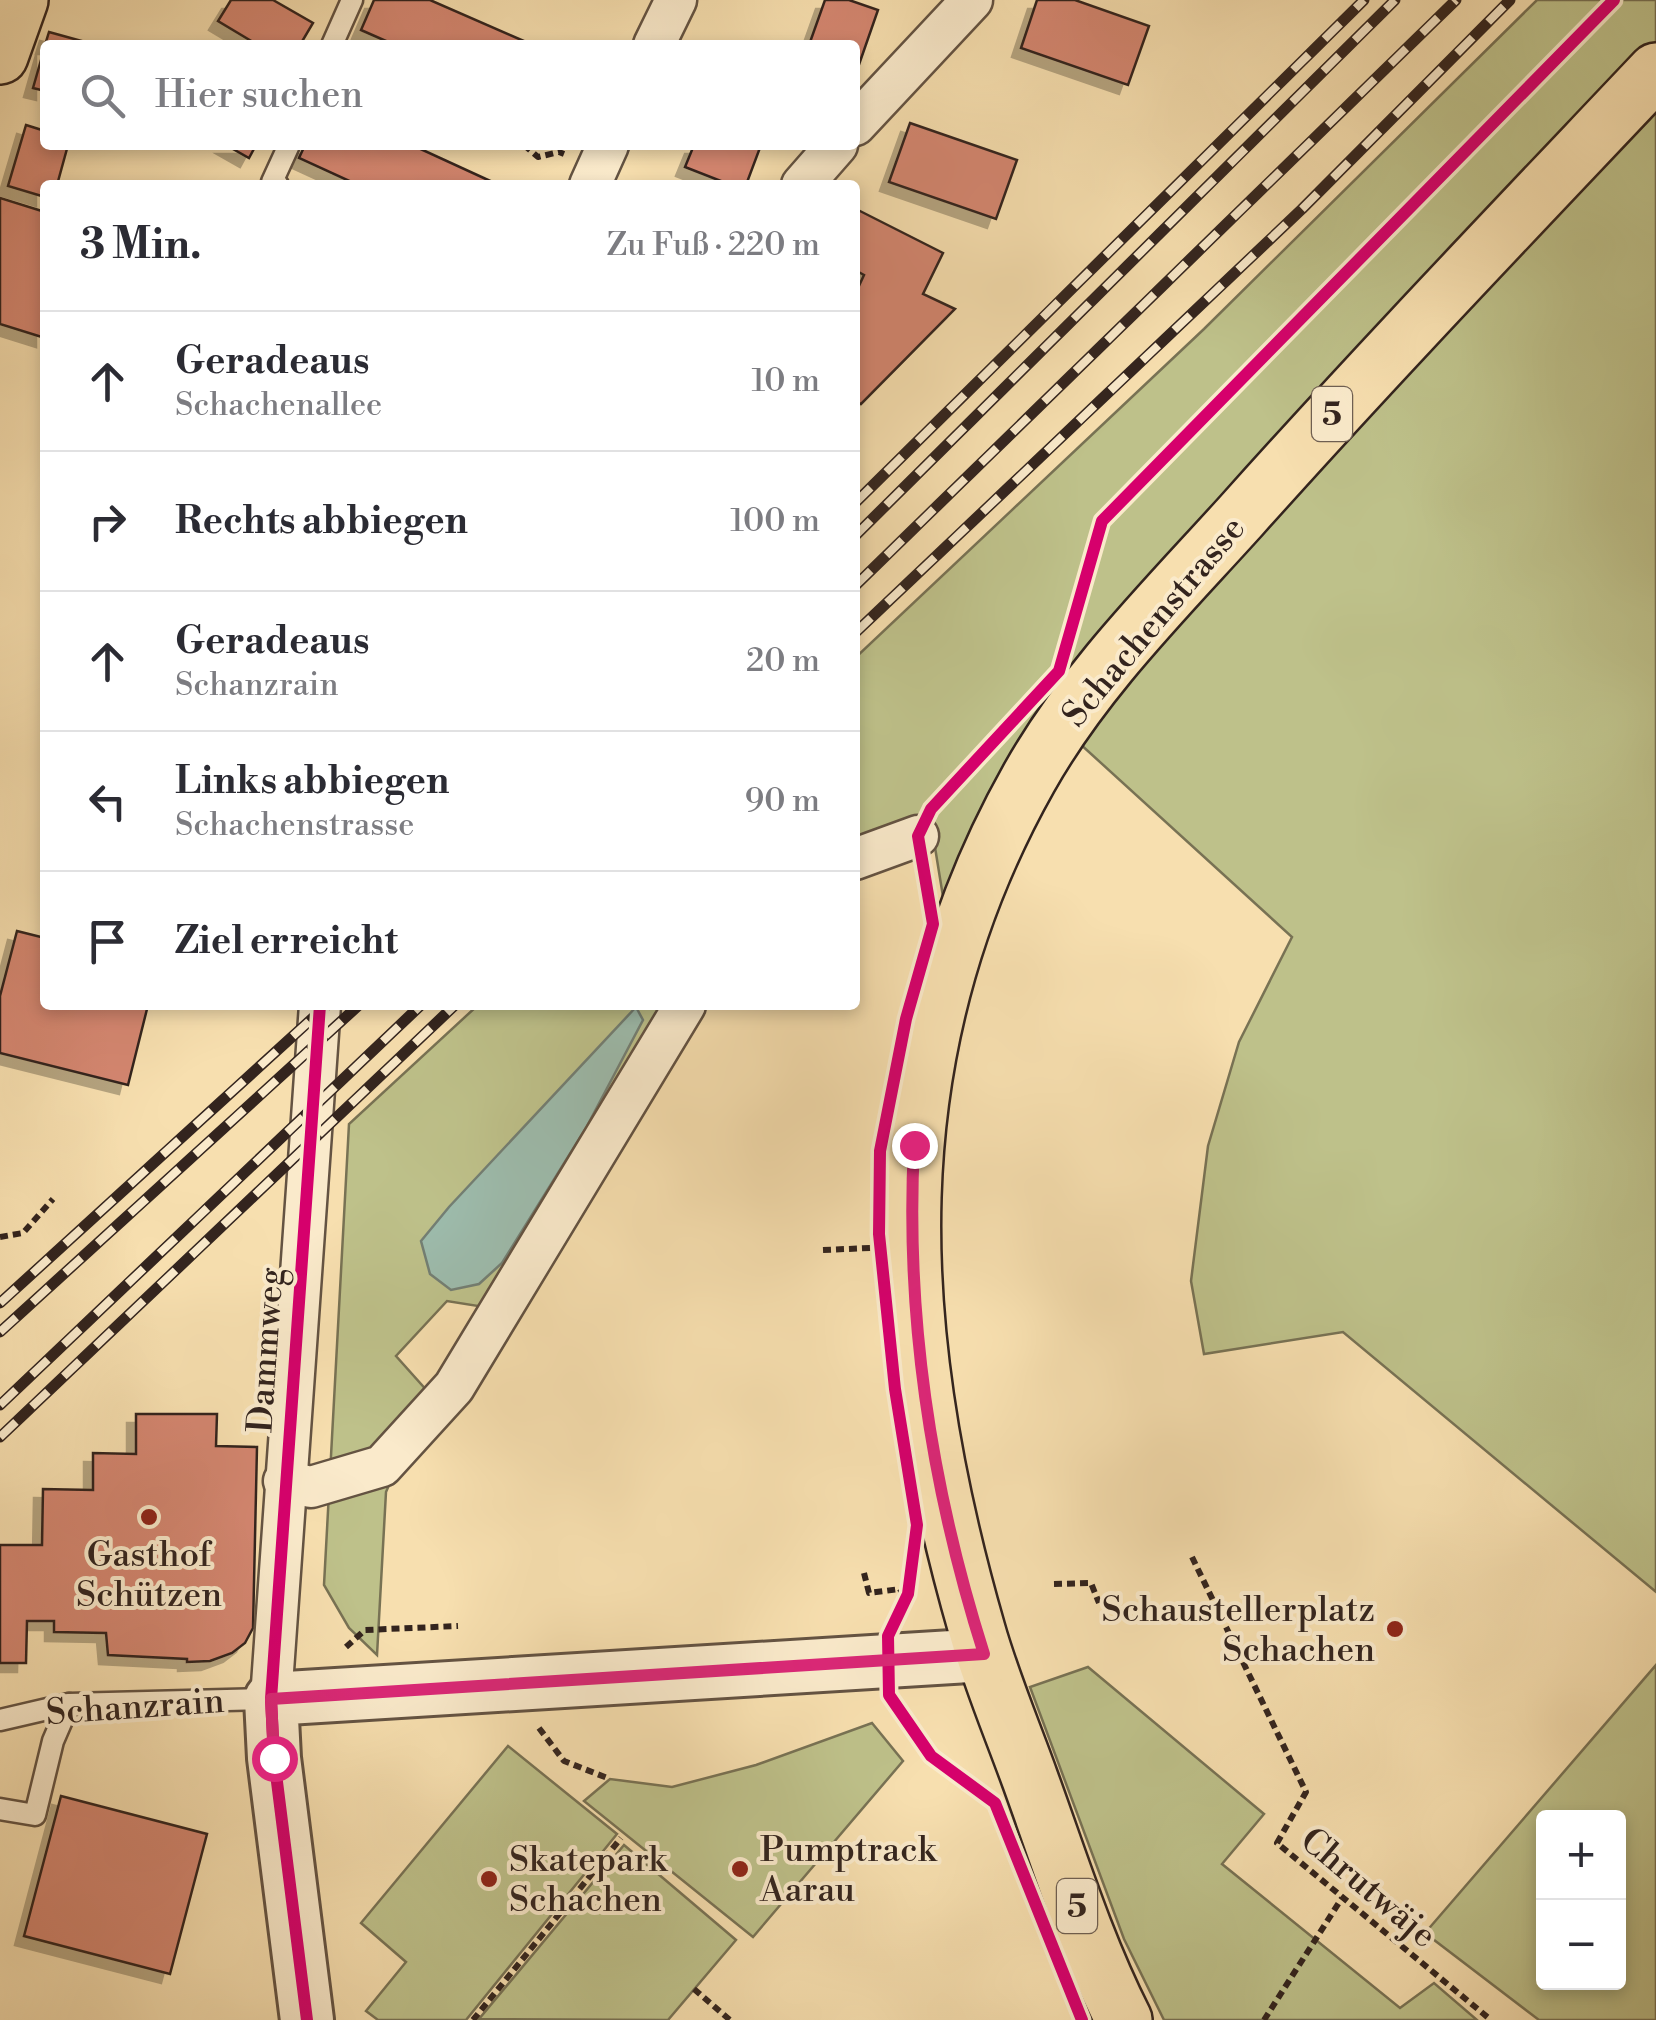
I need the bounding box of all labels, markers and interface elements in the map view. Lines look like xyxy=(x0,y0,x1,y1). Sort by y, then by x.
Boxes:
search box xyxy=(40,40,860,150)
icon: search xyxy=(75,68,130,123)
text: Hier suchen xyxy=(155,72,363,119)
text: 3 Min. xyxy=(80,219,202,272)
text: Zu Fuß · 220 m xyxy=(607,225,820,265)
text: Geradeaus xyxy=(175,338,369,385)
icon: ahead xyxy=(80,354,135,409)
text: 10 m xyxy=(751,361,820,401)
text: Schachenallee xyxy=(175,385,382,425)
road number: 5 xyxy=(1312,387,1352,441)
icon: right xyxy=(80,494,135,549)
text: Rechts abbiegen xyxy=(175,498,468,545)
text: 100 m xyxy=(730,501,820,541)
street label: Schachenstrasse xyxy=(1054,508,1255,736)
text: Geradeaus xyxy=(175,618,369,665)
icon: ahead xyxy=(80,634,135,689)
text: 20 m xyxy=(746,641,820,681)
text: Schanzrain xyxy=(175,665,339,705)
text: Links abbiegen xyxy=(175,758,449,805)
icon: left xyxy=(80,774,135,829)
text: 90 m xyxy=(745,781,820,821)
text: Schachenstrasse xyxy=(175,805,414,845)
icon: arrive xyxy=(80,914,135,969)
text: Ziel erreicht xyxy=(175,918,398,965)
route end xyxy=(892,1123,938,1169)
street label: Dammweg xyxy=(239,1266,294,1434)
marker: Gasthof Schützen xyxy=(138,1506,160,1528)
place label: Gasthof Schützen xyxy=(76,1534,222,1617)
place label: Schaustellerplatz Schachen xyxy=(1102,1589,1375,1672)
marker: Schaustellerplatz Schachen xyxy=(1384,1618,1406,1640)
street label: Schanzrain xyxy=(44,1680,226,1735)
route start xyxy=(252,1736,298,1782)
map controls xyxy=(1536,1810,1626,1990)
button: + xyxy=(1536,1810,1626,1900)
street label: Chrutwäje xyxy=(1291,1819,1445,1957)
place label: Pumptrack Aarau xyxy=(759,1829,938,1912)
place label: Skatepark Schachen xyxy=(509,1839,669,1922)
marker: Pumptrack Aarau xyxy=(729,1858,751,1880)
marker: Skatepark Schachen xyxy=(478,1868,500,1890)
road number: 5 xyxy=(1057,1879,1097,1933)
button: − xyxy=(1536,1900,1626,1990)

